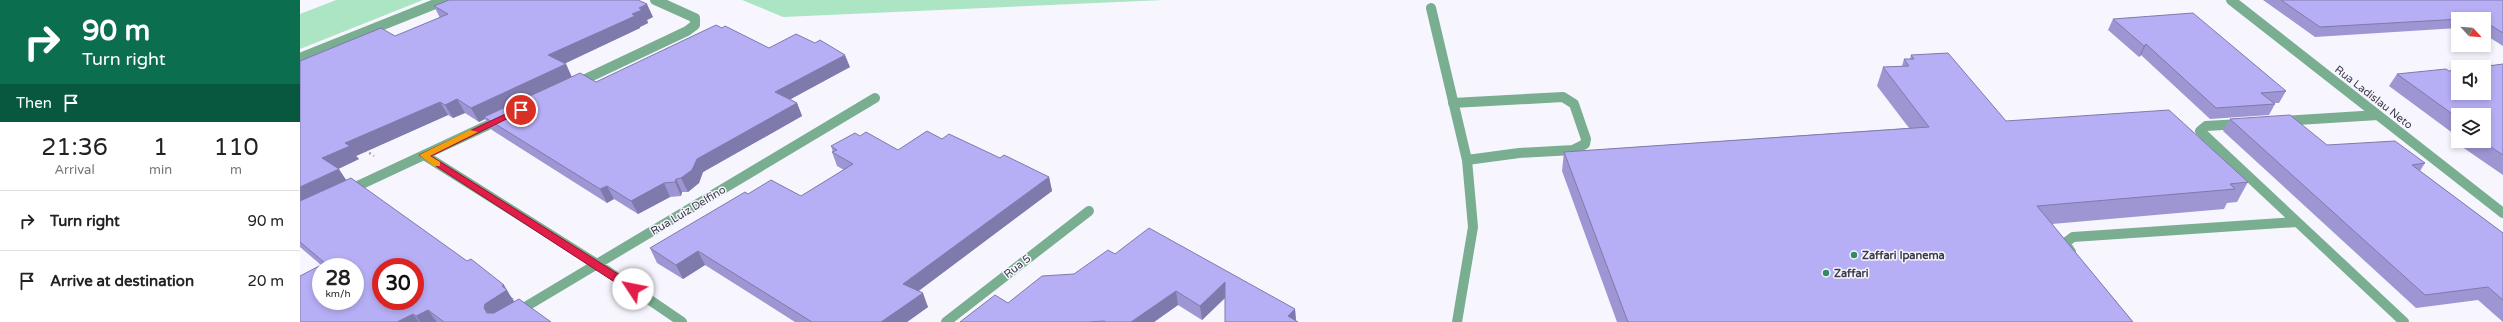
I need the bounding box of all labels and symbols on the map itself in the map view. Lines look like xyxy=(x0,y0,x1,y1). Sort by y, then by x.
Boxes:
north arrow xyxy=(2451,12,2491,52)
street label: Rua Ladislau Neto xyxy=(2332,63,2415,132)
pin xyxy=(504,93,538,127)
street label: Rua Luiz Delfino xyxy=(648,183,728,238)
place label: Zaffari Ipanema xyxy=(1862,249,1945,263)
marker: Zaffari Ipanema xyxy=(1849,250,1859,260)
street label: Rua 5 xyxy=(1001,252,1033,281)
speed limit sign: 30 xyxy=(372,258,424,310)
place label: Zaffari xyxy=(1834,267,1869,280)
position arrow xyxy=(612,268,654,310)
marker: Zaffari xyxy=(1821,268,1831,278)

